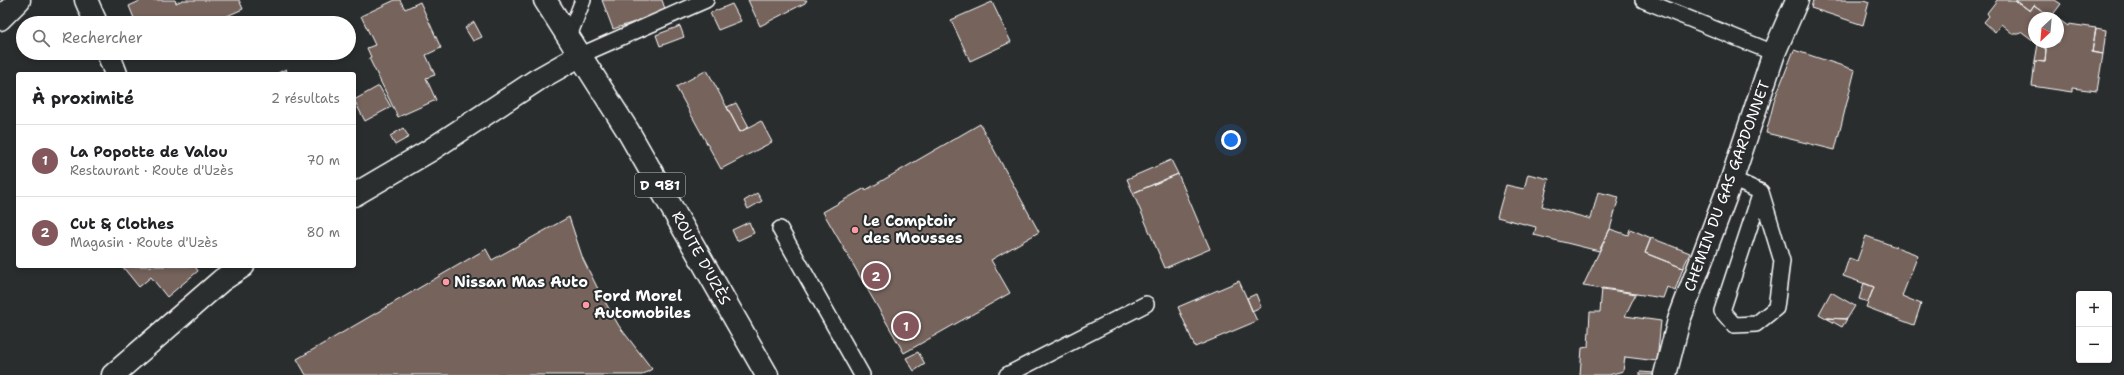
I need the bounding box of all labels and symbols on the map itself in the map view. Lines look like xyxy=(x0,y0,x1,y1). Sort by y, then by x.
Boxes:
north arrow xyxy=(2028,12,2064,48)
street label: CHEMIN DU GAS GARDONNET xyxy=(1679,78,1775,294)
your location xyxy=(1221,130,1241,150)
road number: D 981 xyxy=(635,173,685,197)
street label: ROUTE D'UZÈS xyxy=(667,207,736,308)
place label: Le Comptoir des Mousses xyxy=(863,211,963,248)
marker: Le Comptoir des Mousses xyxy=(850,225,860,235)
pin: 2 xyxy=(863,261,889,291)
place label: Nissan Mas Auto xyxy=(454,272,588,292)
marker: Nissan Mas Auto xyxy=(441,277,451,287)
place label: Ford Morel Automobiles xyxy=(594,286,691,323)
marker: Ford Morel Automobiles xyxy=(581,300,591,310)
pin: 1 xyxy=(893,311,919,341)

